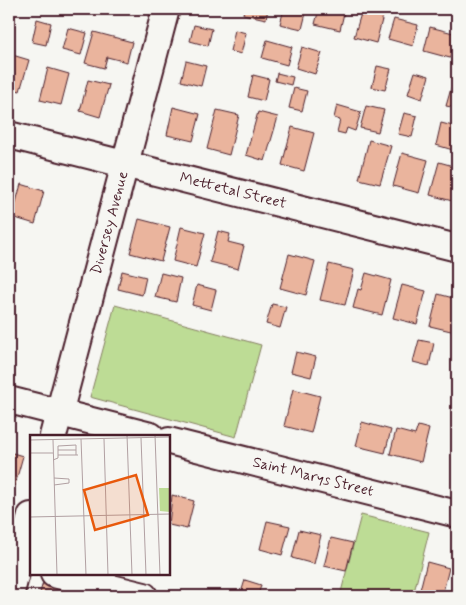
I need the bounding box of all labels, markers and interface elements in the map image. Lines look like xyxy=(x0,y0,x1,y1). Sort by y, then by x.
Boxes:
street label: Mettetal Street xyxy=(178,168,288,214)
street label: Diversey Avenue xyxy=(87,169,133,277)
inset map xyxy=(30,435,170,575)
street label: Saint Marys Street xyxy=(250,452,376,502)

